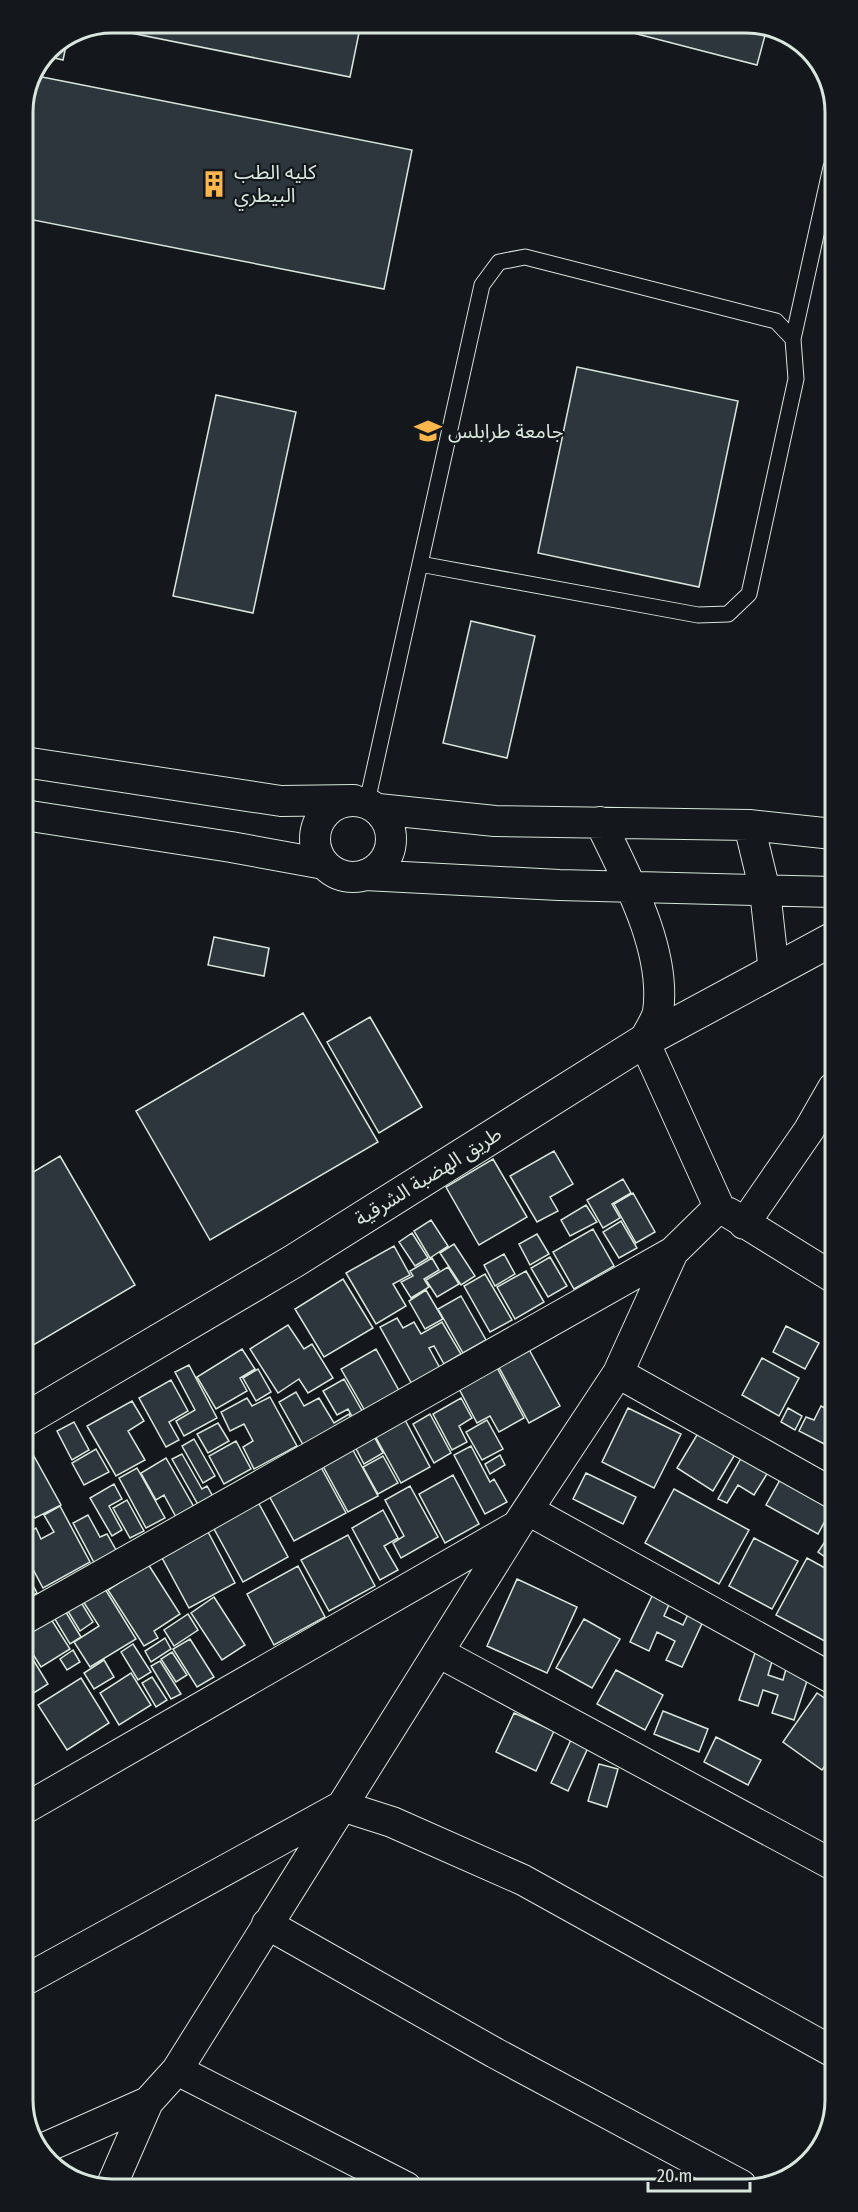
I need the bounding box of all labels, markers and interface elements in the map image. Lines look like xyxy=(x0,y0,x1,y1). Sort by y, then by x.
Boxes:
place label: كليه الطب البيطري xyxy=(234,160,317,211)
building icon: كليه الطب البيطري xyxy=(199,169,229,199)
school or university icon: جامعة طرابلس xyxy=(413,416,443,446)
place label: جامعة طرابلس xyxy=(448,419,563,443)
street label: طريق الهضبة الشرقية xyxy=(350,1121,506,1232)
scale bar xyxy=(648,2155,750,2193)
text: 20 m xyxy=(657,2165,692,2187)

